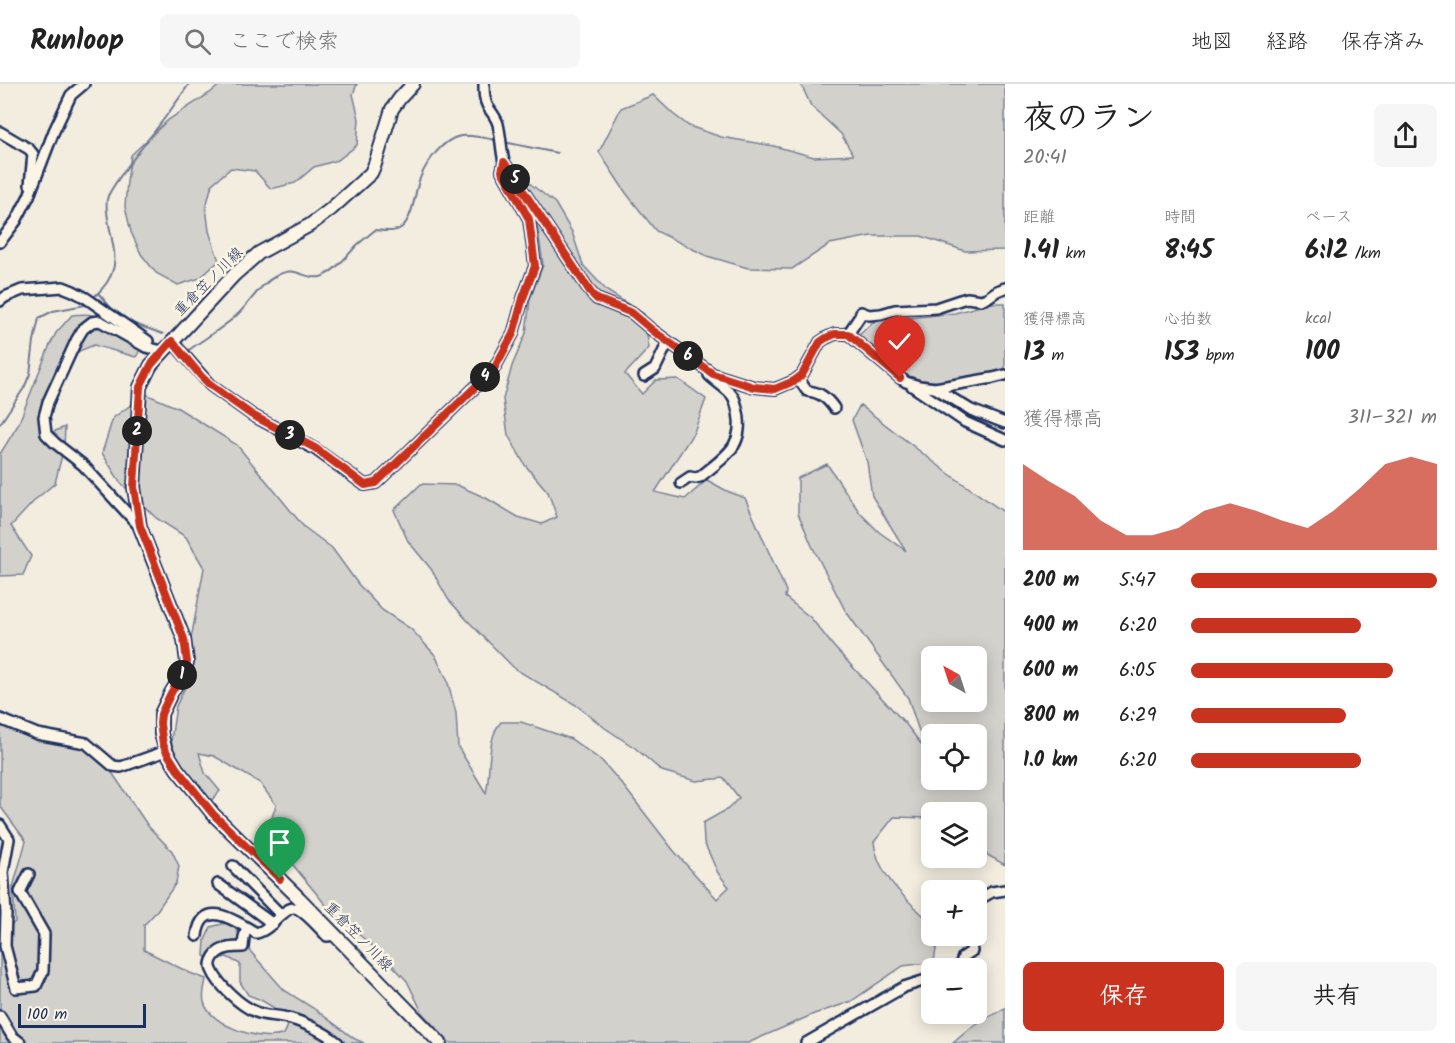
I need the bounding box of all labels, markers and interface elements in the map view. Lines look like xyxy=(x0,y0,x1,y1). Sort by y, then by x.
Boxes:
search box xyxy=(160,14,580,68)
text: Runloop xyxy=(30,19,124,64)
icon: search xyxy=(181,25,214,58)
text: ここで検索 xyxy=(229,25,339,60)
text: 地図 xyxy=(1191,26,1233,59)
text: 経路 xyxy=(1266,26,1308,59)
text: 保存済み xyxy=(1341,26,1425,59)
text: 夜のラン xyxy=(1023,93,1155,146)
button: share xyxy=(1374,104,1437,167)
text: 20:41 xyxy=(1023,142,1067,174)
pin: 5 xyxy=(500,164,530,194)
text: 5 xyxy=(511,166,519,191)
text: 距離 xyxy=(1023,205,1055,230)
text: 時間 xyxy=(1164,205,1196,230)
text: ペース xyxy=(1305,205,1352,230)
text: 1.41 xyxy=(1023,230,1059,272)
text: 8:45 xyxy=(1164,230,1213,272)
text: 6:12 xyxy=(1305,230,1349,272)
text: km xyxy=(1059,241,1086,266)
text: /km xyxy=(1349,241,1381,266)
street label: 重倉笠ノ川線 xyxy=(169,242,249,322)
text: kcal xyxy=(1305,306,1331,331)
text: 獲得標高 xyxy=(1023,307,1087,332)
text: 心拍数 xyxy=(1164,307,1212,332)
pin xyxy=(874,316,925,378)
icon: check xyxy=(883,325,916,358)
text: 100 xyxy=(1305,331,1340,373)
text: 13 xyxy=(1023,332,1045,374)
text: 153 xyxy=(1164,332,1199,374)
pin: 6 xyxy=(673,341,703,371)
text: 6 xyxy=(684,343,692,368)
text: m xyxy=(1045,343,1064,368)
text: bpm xyxy=(1199,343,1234,368)
pin: 4 xyxy=(470,362,500,392)
text: 4 xyxy=(481,364,489,389)
text: 311–321 m xyxy=(1348,402,1437,434)
text: 獲得標高 xyxy=(1023,404,1103,436)
pin: 2 xyxy=(122,416,152,446)
text: 2 xyxy=(132,418,142,443)
pin: 3 xyxy=(275,420,305,450)
text: 3 xyxy=(286,422,294,447)
text: 200 m xyxy=(1023,565,1079,597)
text: 5:47 xyxy=(1119,565,1155,597)
text: 400 m xyxy=(1023,610,1079,642)
text: 6:20 xyxy=(1119,610,1157,642)
north arrow xyxy=(921,646,987,712)
map controls xyxy=(921,646,987,1024)
text: 600 m xyxy=(1023,655,1078,687)
text: 6:05 xyxy=(1119,655,1156,687)
pin: 1 xyxy=(167,660,197,690)
text: 1 xyxy=(180,662,184,687)
text: 800 m xyxy=(1023,700,1079,732)
text: 6:29 xyxy=(1119,700,1156,732)
button: locate xyxy=(921,724,987,790)
text: 1.0 km xyxy=(1023,745,1078,777)
text: 6:20 xyxy=(1119,745,1157,777)
button: layers xyxy=(921,802,987,868)
pin xyxy=(254,817,305,879)
icon: arrive xyxy=(263,826,296,859)
button: + xyxy=(921,880,987,946)
street label: 重倉笠ノ川線 xyxy=(318,896,398,978)
button: − xyxy=(921,958,987,1024)
button: 保存 xyxy=(1023,962,1224,1031)
button: 共有 xyxy=(1236,962,1437,1031)
scale bar xyxy=(18,1001,146,1028)
text: 100 m xyxy=(27,1002,67,1027)

